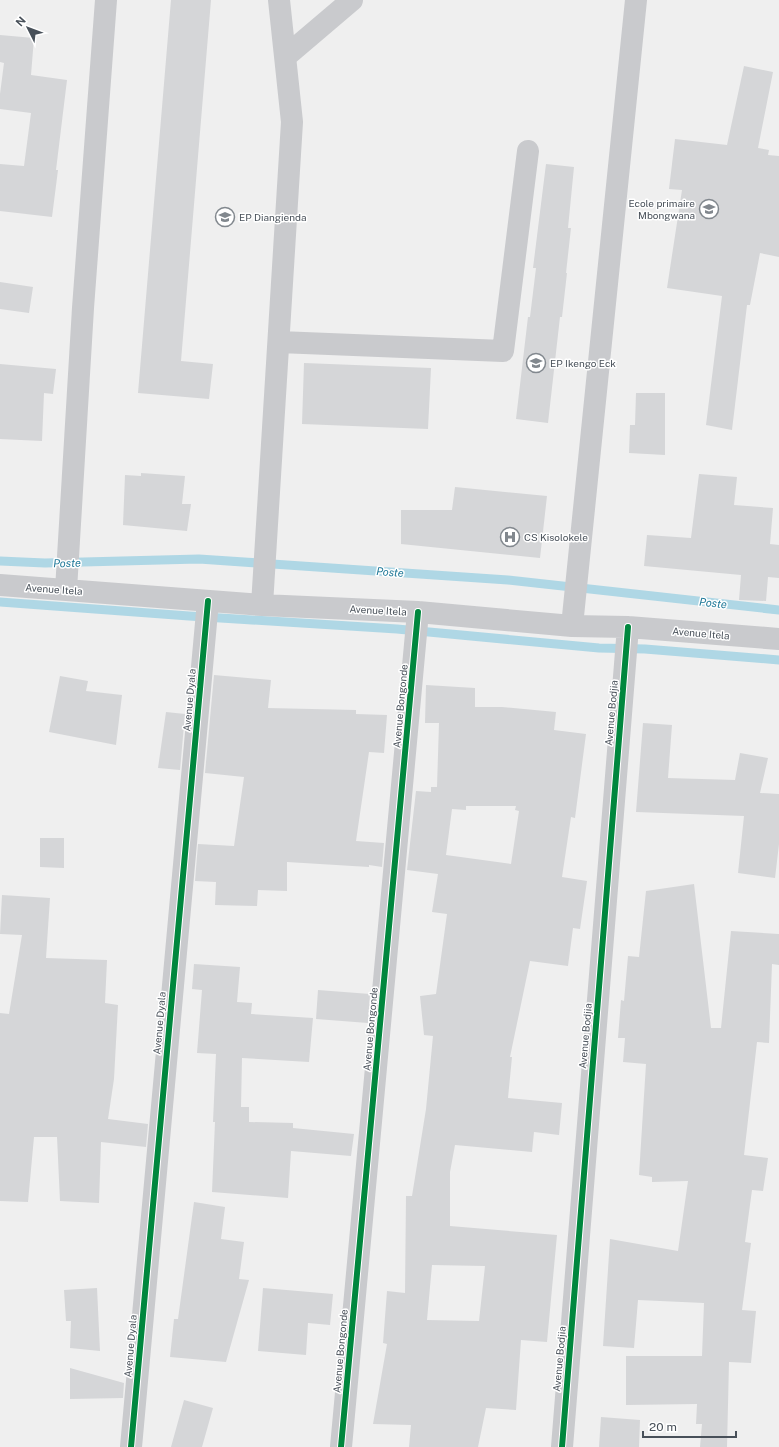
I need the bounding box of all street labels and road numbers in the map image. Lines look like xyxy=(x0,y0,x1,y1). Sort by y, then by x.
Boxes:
street label: Avenue Itela xyxy=(25,581,83,597)
street label: Avenue Itela xyxy=(349,603,407,617)
street label: Avenue Itela xyxy=(672,625,730,641)
street label: Avenue Bongonde xyxy=(390,663,410,748)
street label: Avenue Dyala xyxy=(180,668,198,732)
street label: Avenue Bodjia xyxy=(602,680,620,746)
street label: Avenue Bongonde xyxy=(360,986,380,1071)
street label: Avenue Dyala xyxy=(150,991,168,1055)
street label: Avenue Bodjia xyxy=(576,1003,594,1069)
street label: Avenue Bongonde xyxy=(330,1308,350,1393)
street label: Avenue Dyala xyxy=(121,1314,139,1378)
street label: Avenue Bodjia xyxy=(550,1326,568,1392)

